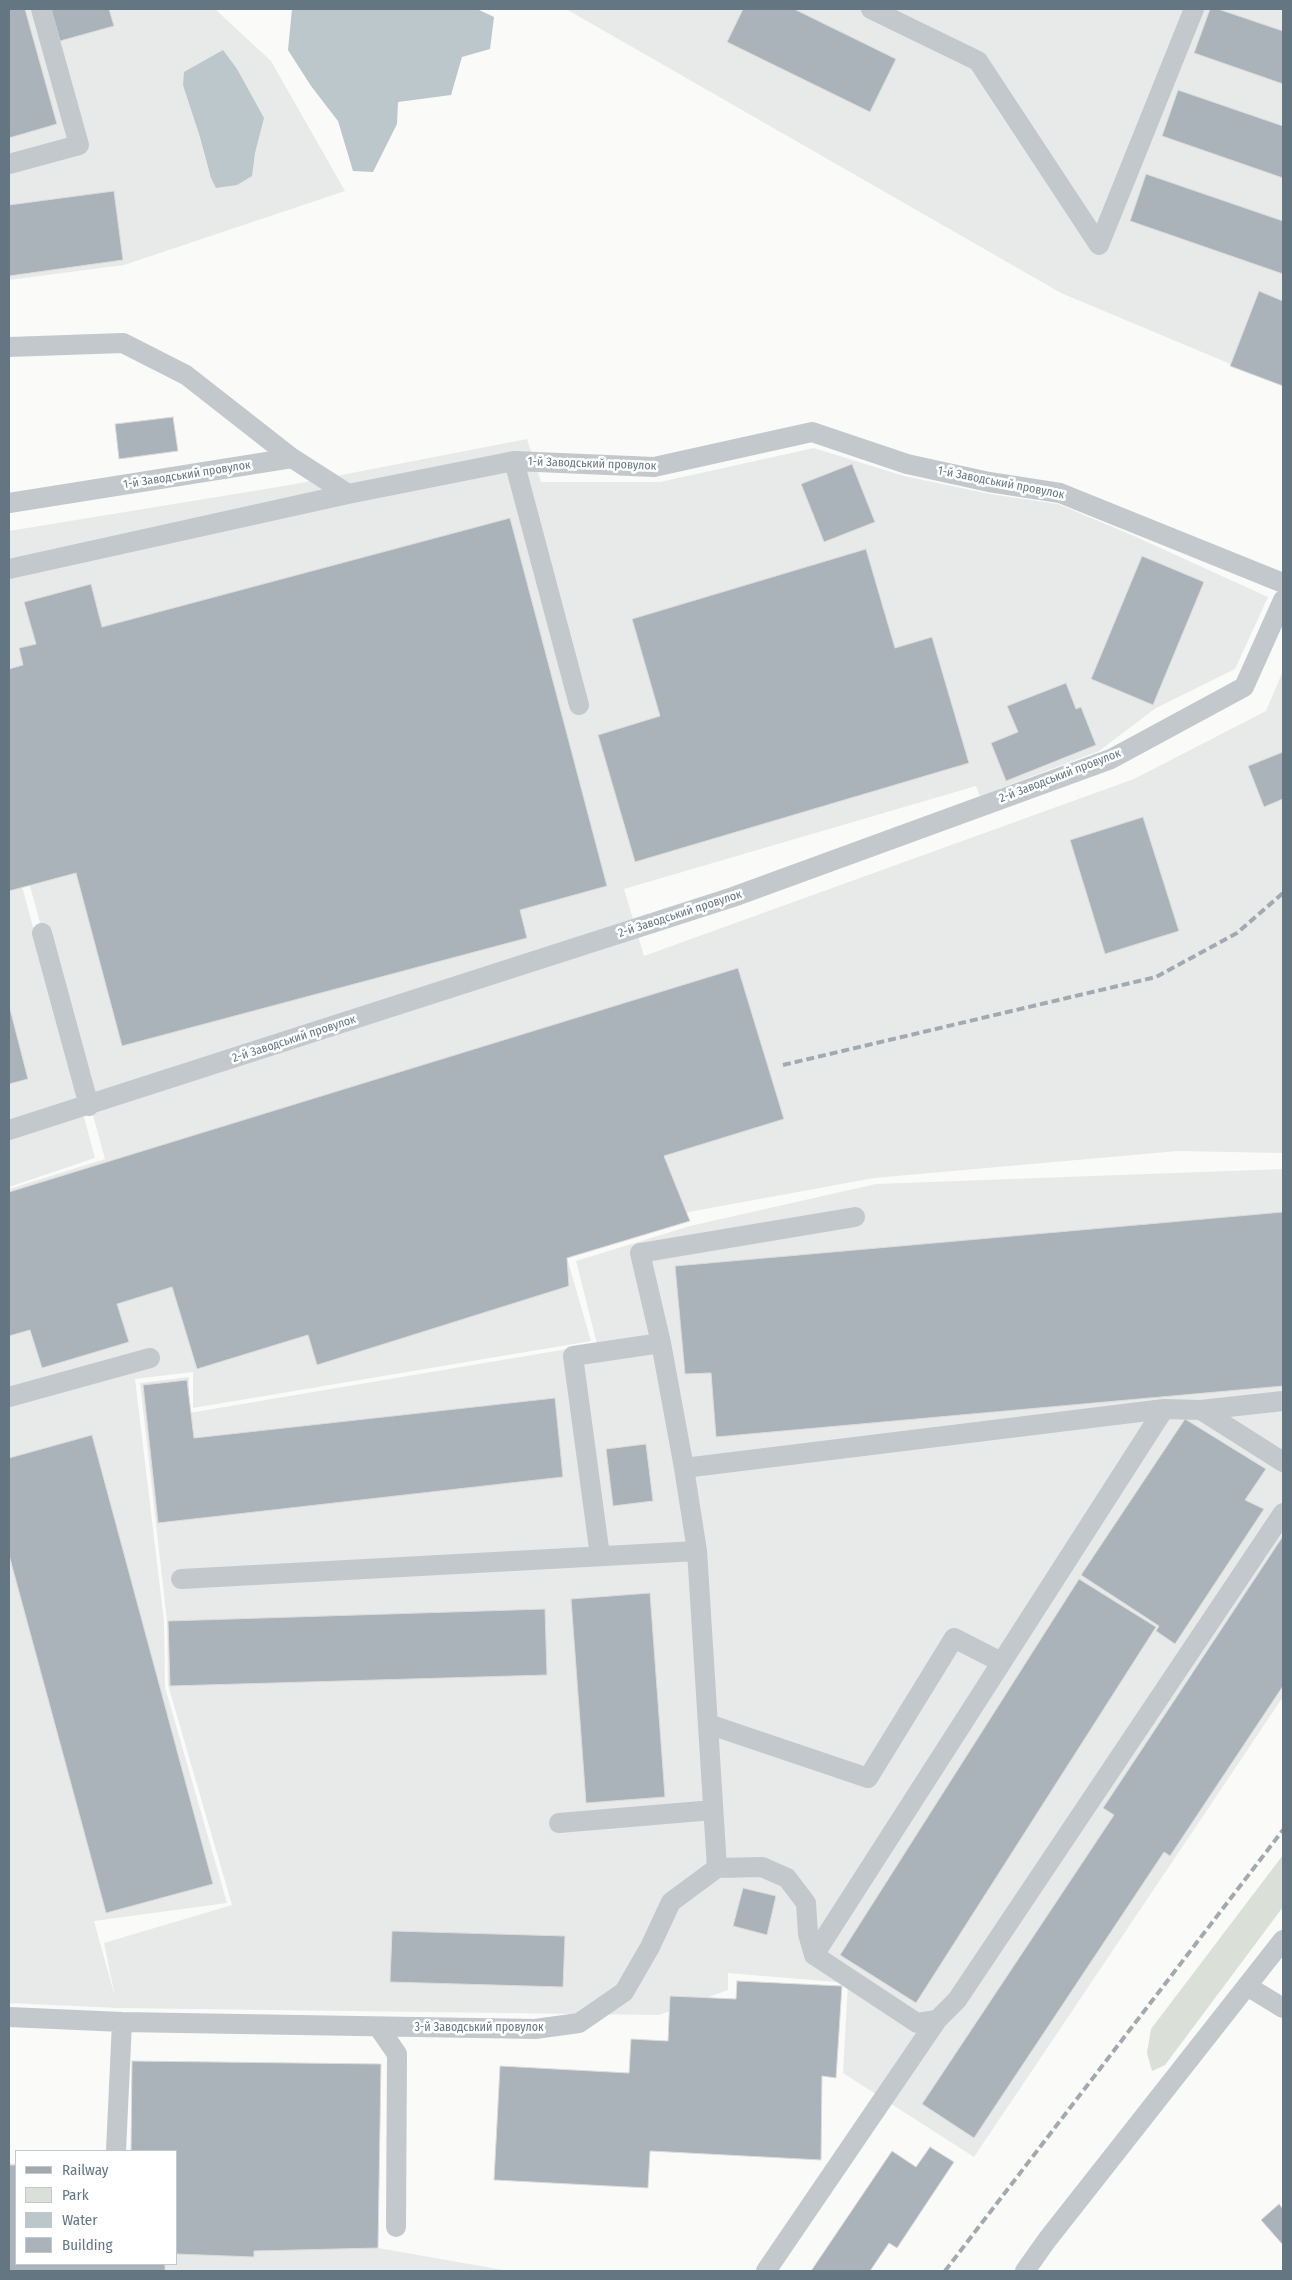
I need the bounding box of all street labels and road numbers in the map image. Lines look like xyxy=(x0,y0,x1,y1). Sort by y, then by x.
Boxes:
street label: 1-й Заводський провулок xyxy=(528,455,656,473)
street label: 1-й Заводський провулок xyxy=(122,458,252,492)
street label: 1-й Заводський провулок xyxy=(937,464,1065,502)
street label: 2-й Заводський провулок xyxy=(997,746,1123,806)
street label: 2-й Заводський провулок xyxy=(616,887,744,941)
street label: 2-й Заводський провулок xyxy=(230,1012,358,1066)
street label: 3-й Заводський провулок xyxy=(414,2021,544,2035)

